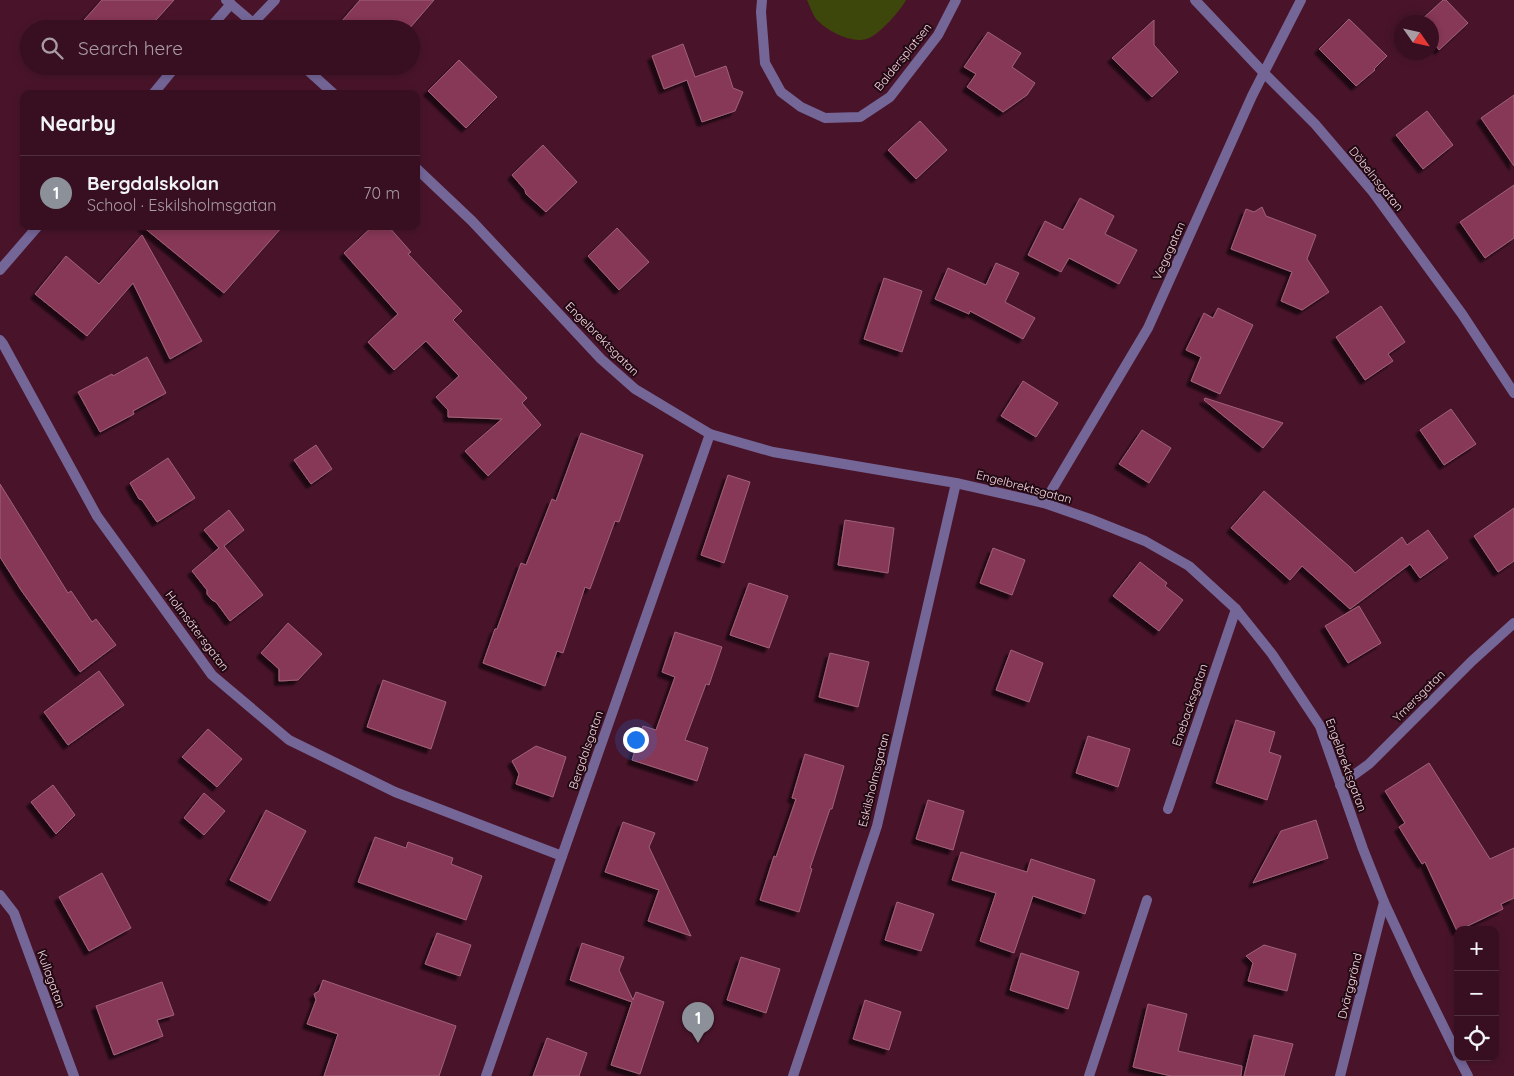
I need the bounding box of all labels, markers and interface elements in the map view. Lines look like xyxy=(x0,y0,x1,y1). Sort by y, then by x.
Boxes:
north arrow xyxy=(1394,15,1439,60)
search box xyxy=(20,20,420,75)
street label: Baldersplatsen xyxy=(871,20,935,94)
icon: search xyxy=(38,34,66,62)
text: Search here xyxy=(78,36,183,60)
text: Nearby xyxy=(40,110,116,136)
street label: Döbelnsgatan xyxy=(1346,144,1407,214)
text: Bergdalskolan xyxy=(87,171,219,195)
text: 1 xyxy=(53,183,59,203)
text: 70 m xyxy=(363,183,400,203)
text: School · Eskilsholmsgatan xyxy=(87,195,277,215)
street label: Vegagatan xyxy=(1149,219,1188,282)
street label: Engelbrektsgatan xyxy=(562,299,642,379)
street label: Engelbrektsgatan xyxy=(975,467,1074,506)
street label: Holmsätersgatan xyxy=(162,588,232,674)
street label: Enebacksgatan xyxy=(1168,662,1211,748)
street label: Ymersgatan xyxy=(1390,667,1448,725)
street label: Bergdalsgatan xyxy=(565,709,606,791)
street label: Engelbrektsgatan xyxy=(1323,716,1370,814)
your location xyxy=(623,727,649,753)
street label: Eskilsholmsgatan xyxy=(855,731,892,828)
map controls xyxy=(1454,926,1499,1061)
button: + xyxy=(1454,926,1499,971)
street label: Kullagatan xyxy=(34,948,69,1010)
street label: Dvärggränd xyxy=(1334,951,1365,1020)
button: − xyxy=(1454,971,1499,1016)
pin: 1 xyxy=(682,1002,714,1043)
button: locate xyxy=(1454,1016,1499,1061)

